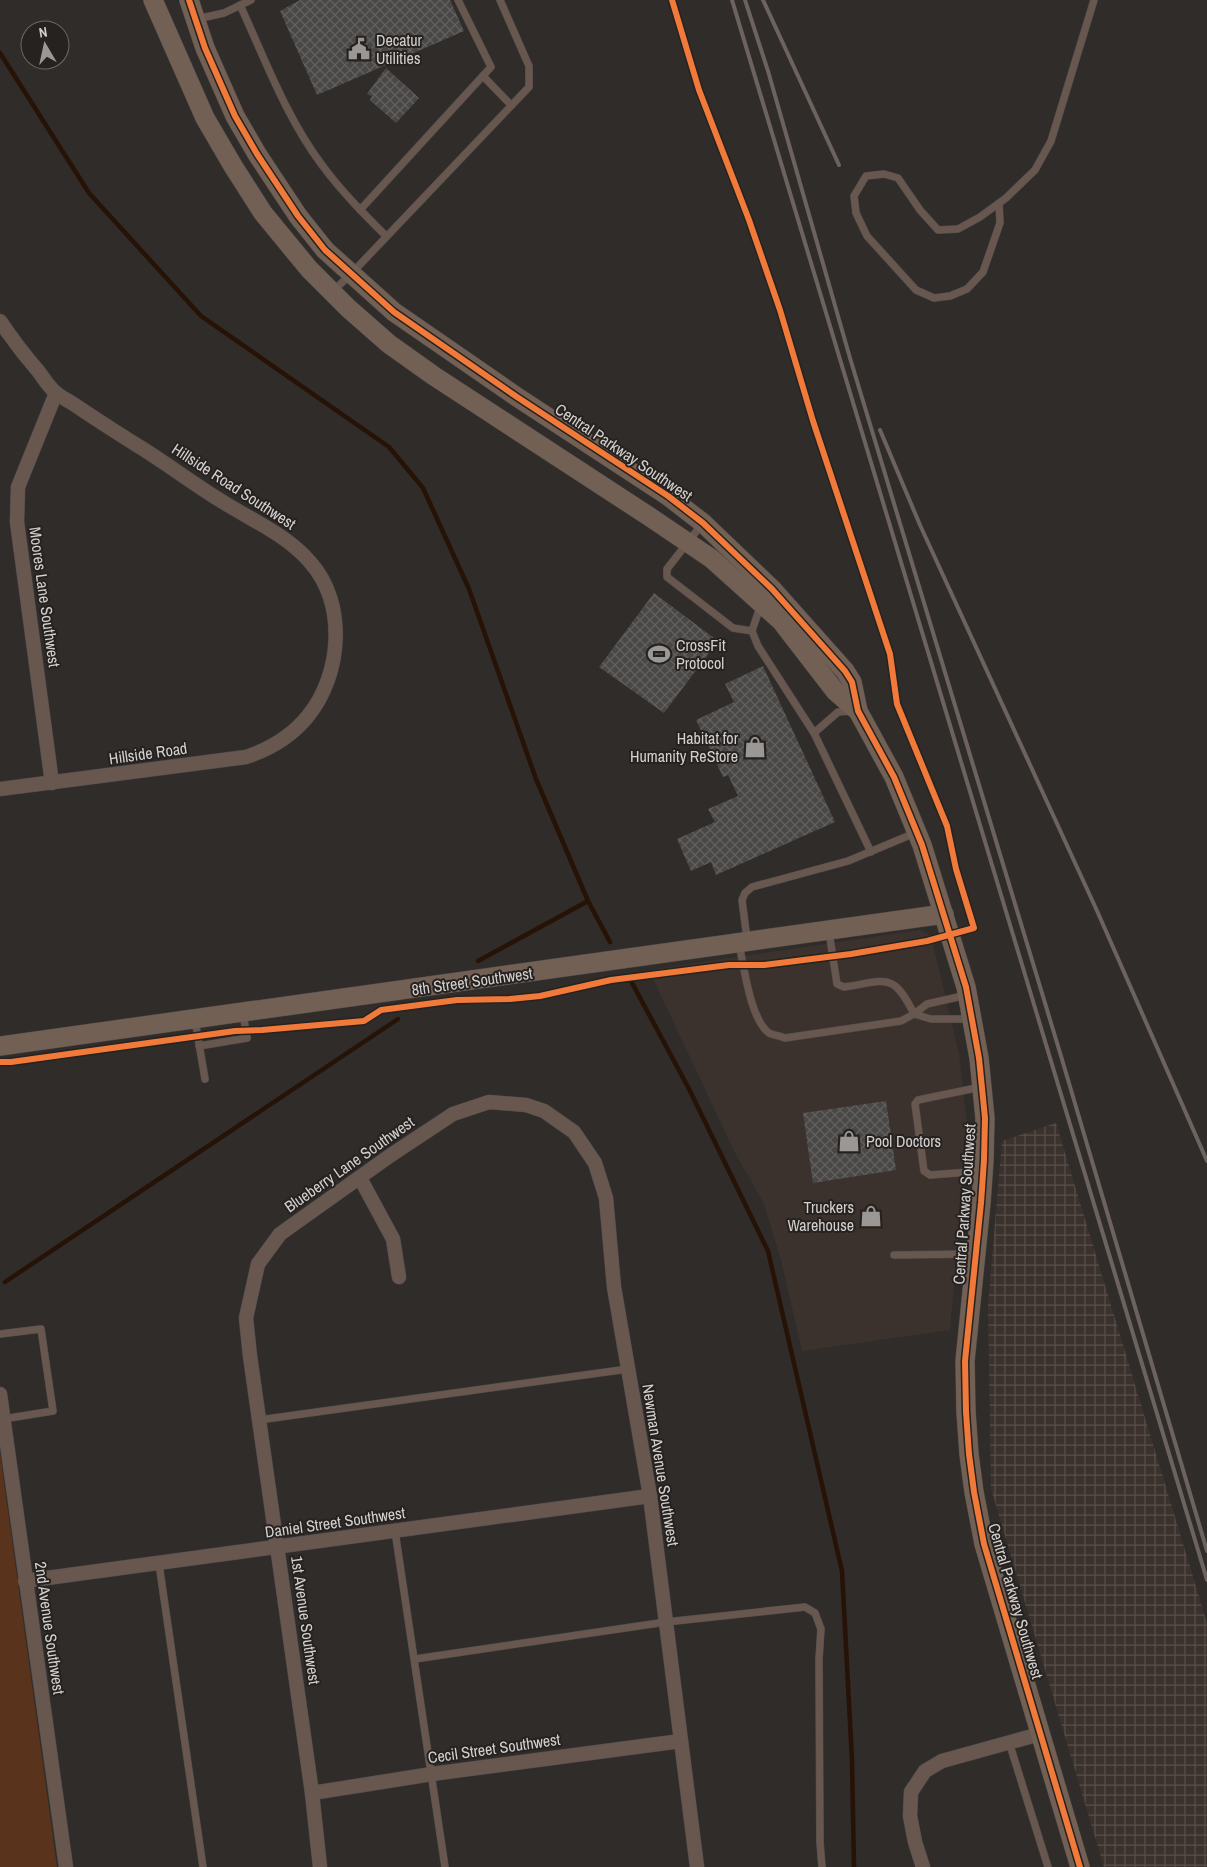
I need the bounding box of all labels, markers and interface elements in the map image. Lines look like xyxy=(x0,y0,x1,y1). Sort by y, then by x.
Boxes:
north arrow xyxy=(20,20,70,70)
text: N xyxy=(37,23,48,42)
place label: Decatur Utilities xyxy=(376,29,423,69)
public building icon: Decatur Utilities xyxy=(346,36,372,62)
street label: Central Parkway Southwest xyxy=(551,398,697,506)
street label: Hillside Road Southwest xyxy=(168,438,301,535)
street label: Moores Lane Southwest xyxy=(24,525,66,669)
place label: CrossFit Protocol xyxy=(676,634,726,674)
sports icon: CrossFit Protocol xyxy=(646,641,672,667)
place label: Habitat for Humanity ReStore xyxy=(630,727,739,767)
shop icon: Habitat for Humanity ReStore xyxy=(742,734,768,760)
street label: Hillside Road xyxy=(107,737,189,769)
street label: 8th Street Southwest xyxy=(410,962,534,1000)
street label: Blueberry Lane Southwest xyxy=(280,1111,419,1217)
street label: Central Parkway Southwest xyxy=(947,1123,981,1285)
shop icon: Pool Doctors xyxy=(836,1128,862,1154)
place label: Pool Doctors xyxy=(866,1130,941,1152)
place label: Truckers Warehouse xyxy=(787,1196,854,1236)
shop icon: Truckers Warehouse xyxy=(858,1203,884,1229)
street label: Newman Avenue Southwest xyxy=(637,1382,685,1548)
street label: Daniel Street Southwest xyxy=(263,1501,407,1543)
street label: Central Parkway Southwest xyxy=(983,1521,1049,1682)
street label: 1st Avenue Southwest xyxy=(286,1554,326,1686)
street label: 2nd Avenue Southwest xyxy=(30,1560,70,1696)
street label: Cecil Street Southwest xyxy=(426,1728,562,1768)

